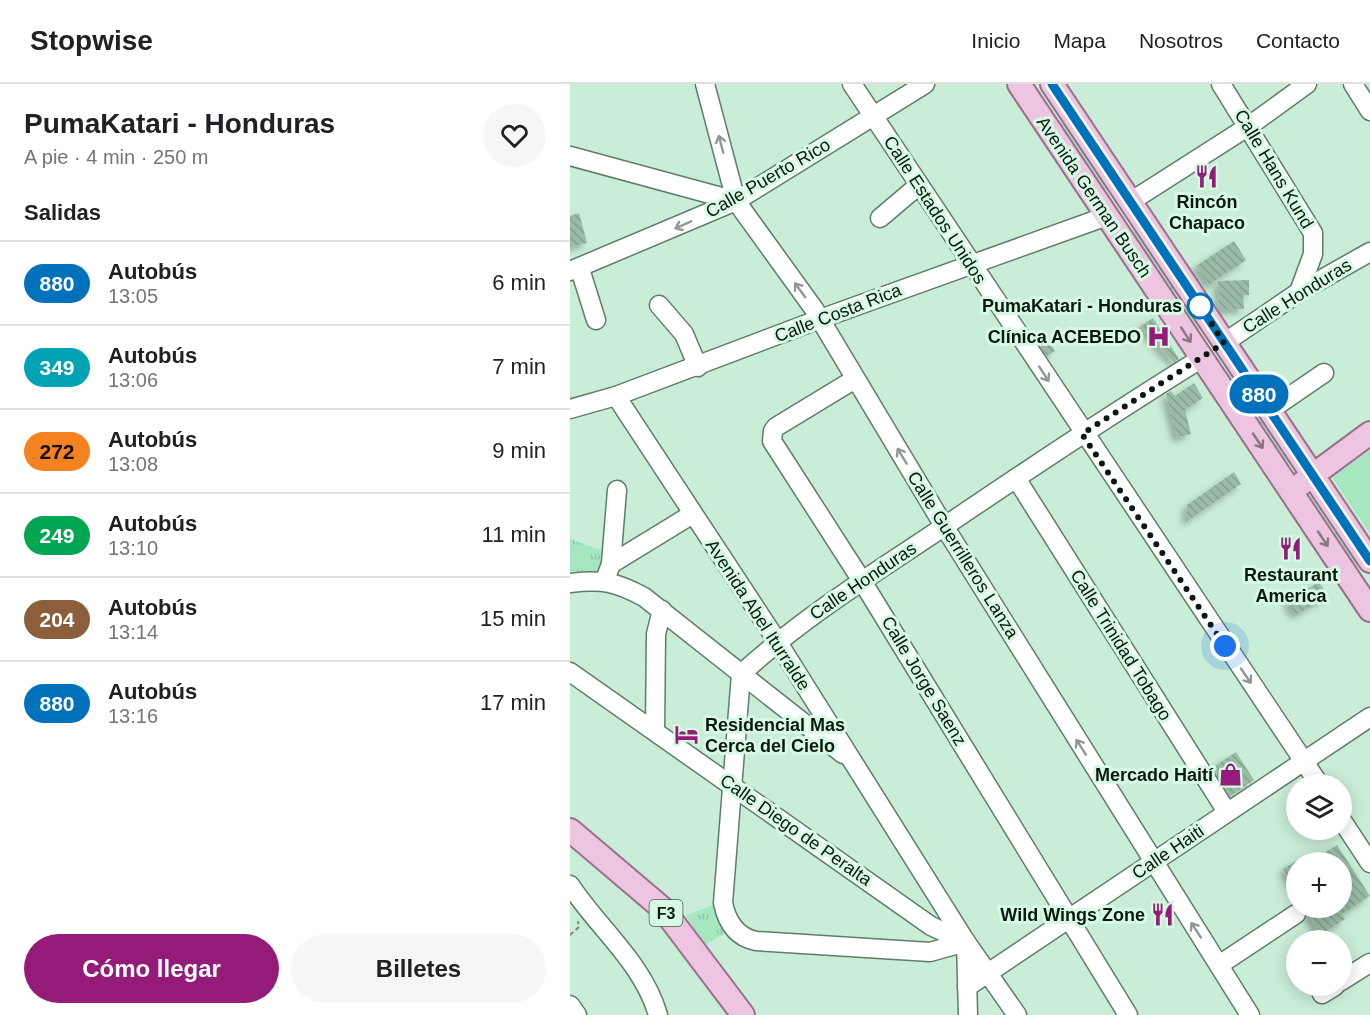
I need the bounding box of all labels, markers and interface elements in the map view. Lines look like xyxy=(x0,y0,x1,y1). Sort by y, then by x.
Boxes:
text: Stopwise xyxy=(30,25,153,56)
text: Inicio xyxy=(971,29,1020,52)
text: Mapa xyxy=(1053,29,1106,52)
text: Nosotros xyxy=(1139,29,1223,52)
text: Contacto xyxy=(1256,29,1340,52)
button: heart xyxy=(483,104,546,167)
street label: Calle Hans Kund xyxy=(1231,106,1317,232)
text: PumaKatari - Honduras xyxy=(24,108,335,139)
street label: Avenida German Busch xyxy=(1033,113,1155,281)
street label: Calle Estados Unidos xyxy=(880,132,990,288)
street label: Calle Puerto Rico xyxy=(702,134,834,222)
one-way arrow xyxy=(715,135,727,154)
text: A pie · 4 min · 250 m xyxy=(24,146,209,168)
restaurant icon: Rincón Chapaco xyxy=(1194,163,1220,189)
place label: Rincón Chapaco xyxy=(1169,192,1245,233)
text: Salidas xyxy=(24,200,101,225)
one-way arrow xyxy=(674,220,693,231)
street label: Calle Honduras xyxy=(1239,255,1355,337)
text: Autobús xyxy=(108,259,197,284)
text: 6 min xyxy=(492,270,546,295)
text: 880 xyxy=(39,272,75,295)
street label: Calle Costa Rica xyxy=(772,279,905,346)
one-way arrow xyxy=(794,282,806,298)
text: 13:05 xyxy=(108,285,158,307)
marker: PumaKatari - Honduras xyxy=(1187,293,1213,319)
place label: PumaKatari - Honduras xyxy=(982,296,1182,316)
hospital icon: Clínica ACEBEDO xyxy=(1146,324,1172,350)
one-way arrow xyxy=(1181,326,1193,343)
place label: Clínica ACEBEDO xyxy=(988,327,1141,347)
text: Autobús xyxy=(108,343,197,368)
text: 7 min xyxy=(492,354,546,379)
text: 349 xyxy=(39,356,75,379)
one-way arrow xyxy=(1037,366,1050,383)
text: 13:06 xyxy=(108,369,158,391)
line badge: 880 xyxy=(1224,374,1294,414)
text: 880 xyxy=(1241,383,1277,406)
text: Autobús xyxy=(108,427,197,452)
one-way arrow xyxy=(1252,433,1264,449)
text: 9 min xyxy=(492,438,546,463)
text: 272 xyxy=(39,440,75,463)
one-way arrow xyxy=(895,448,907,465)
text: 13:08 xyxy=(108,453,158,475)
street label: Calle Guerrilleros Lanza xyxy=(903,468,1023,643)
text: Autobús xyxy=(108,511,197,536)
text: 11 min xyxy=(482,522,546,547)
text: 249 xyxy=(39,524,75,547)
one-way arrow xyxy=(1317,531,1329,547)
street label: Avenida Abel Iturralde xyxy=(702,536,814,694)
restaurant icon: Restaurant America xyxy=(1278,536,1304,562)
text: 13:10 xyxy=(108,537,158,559)
street label: Calle Honduras xyxy=(806,538,920,624)
place label: Restaurant America xyxy=(1244,565,1338,606)
street label: Calle Trinidad Tobago xyxy=(1066,566,1176,724)
text: Autobús xyxy=(108,595,197,620)
text: 15 min xyxy=(480,606,546,631)
text: 204 xyxy=(39,608,75,631)
street label: Calle Jorge Saenz xyxy=(878,613,970,749)
text: 13:14 xyxy=(108,621,158,643)
your location xyxy=(1210,631,1240,661)
one-way arrow xyxy=(1240,667,1252,684)
text: Autobús xyxy=(108,679,197,704)
text: 17 min xyxy=(480,690,546,715)
text: 880 xyxy=(39,692,75,715)
text: 13:16 xyxy=(108,705,158,727)
place label: Residencial Mas Cerca del Cielo xyxy=(705,715,845,756)
hotel icon: Residencial Mas Cerca del Cielo xyxy=(674,722,700,748)
one-way arrow xyxy=(1074,739,1086,756)
shop icon: Mercado Haití xyxy=(1218,762,1244,788)
place label: Mercado Haití xyxy=(1095,765,1214,785)
street label: Calle Diego de Peralta xyxy=(716,770,876,890)
map controls xyxy=(1286,774,1352,996)
button: layers xyxy=(1286,774,1352,840)
street label: Calle Haiti xyxy=(1128,821,1208,883)
button: + xyxy=(1286,852,1352,918)
road number: F3 xyxy=(650,900,682,926)
restaurant icon: Wild Wings Zone xyxy=(1150,902,1176,928)
place label: Wild Wings Zone xyxy=(1000,905,1145,925)
one-way arrow xyxy=(1190,922,1202,939)
button: − xyxy=(1286,930,1352,996)
button: Cómo llegar xyxy=(24,934,279,1003)
button: Billetes xyxy=(291,934,546,1003)

